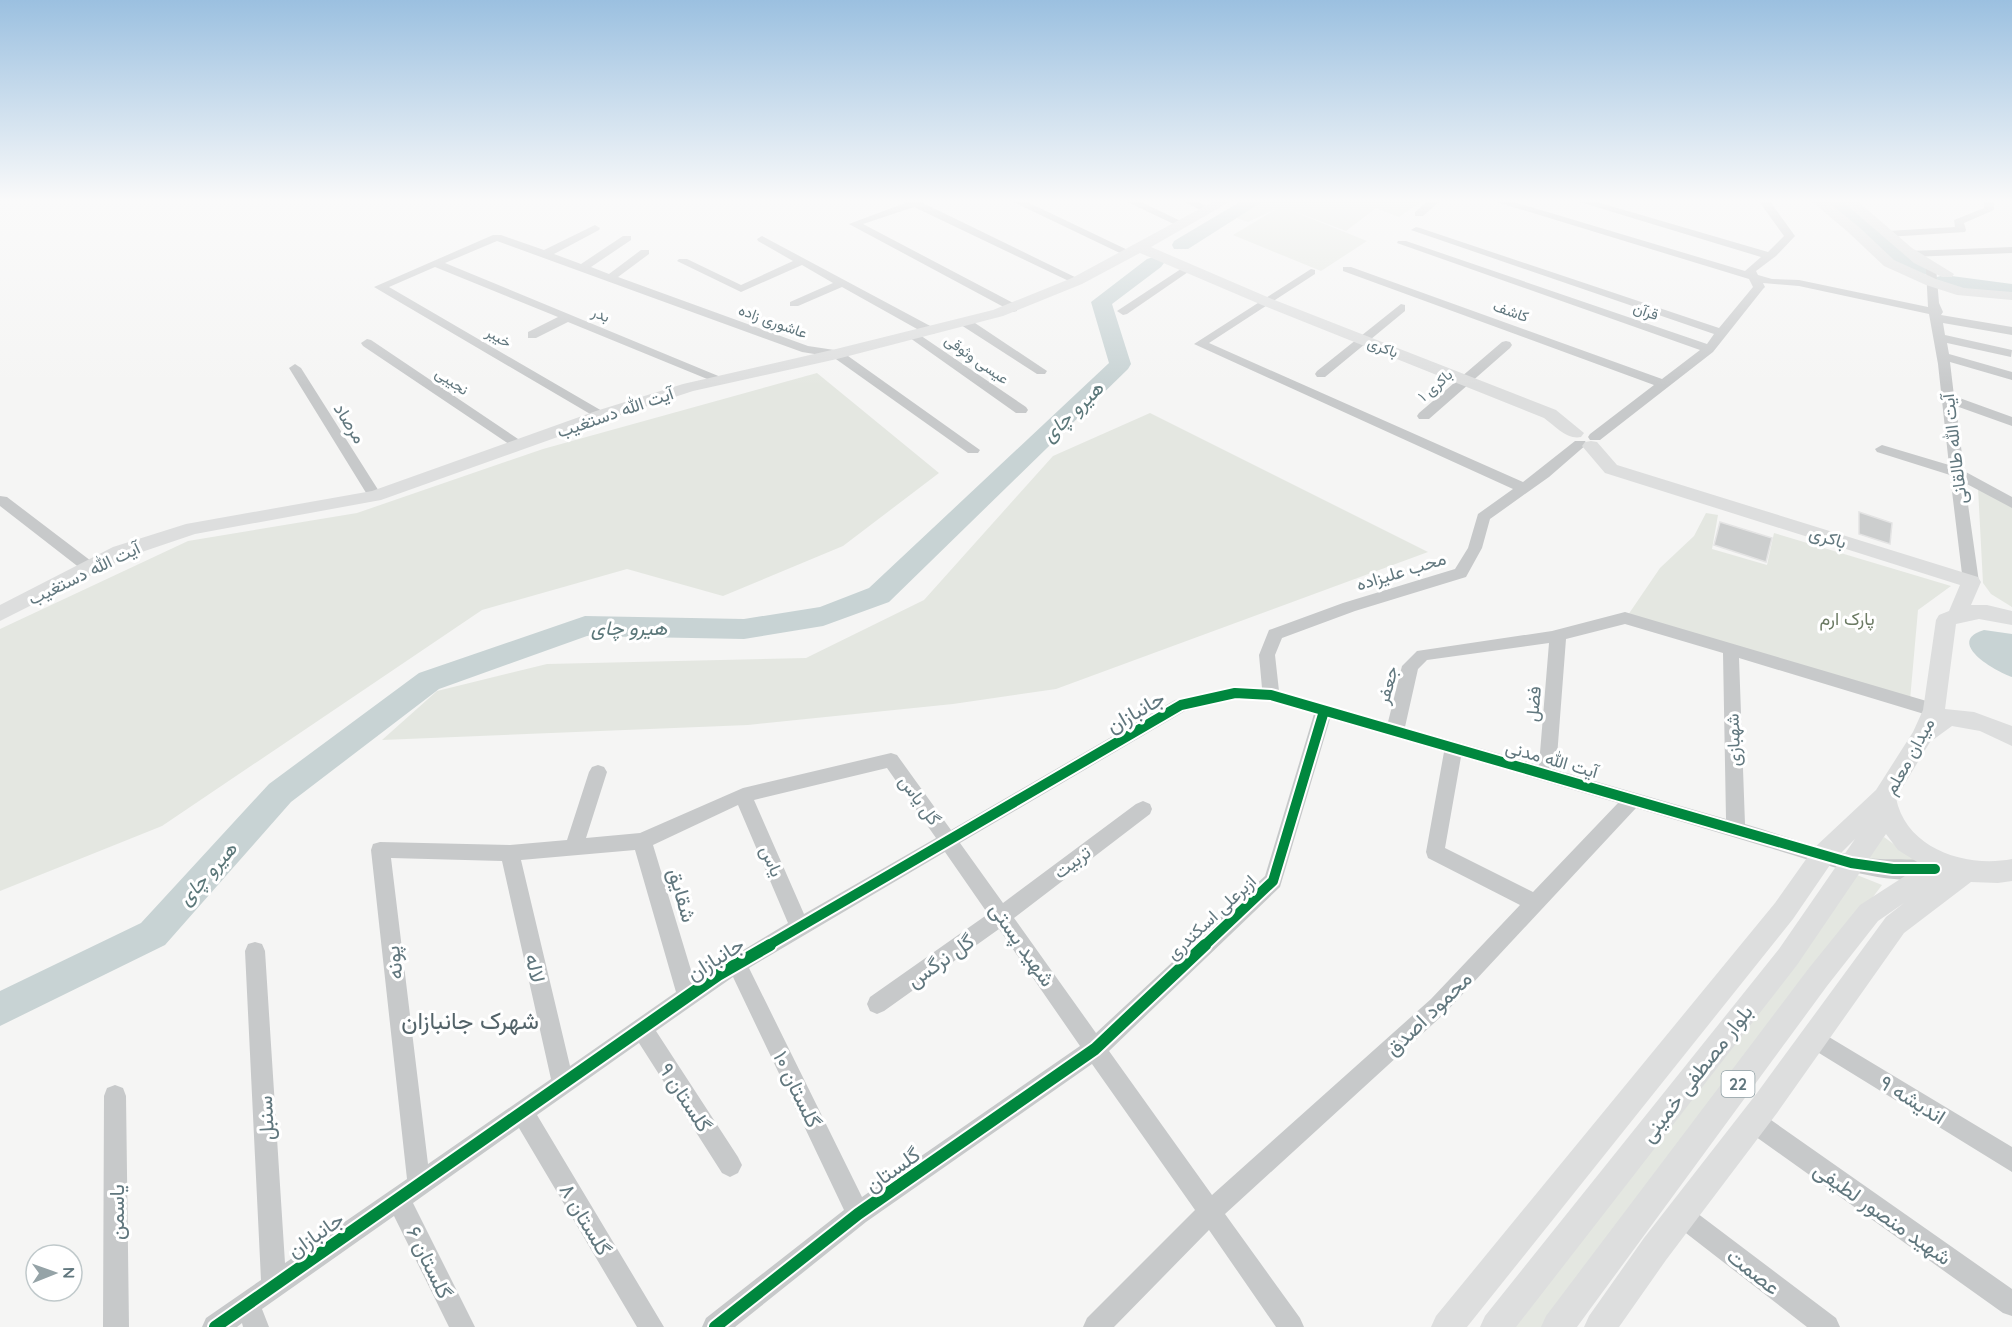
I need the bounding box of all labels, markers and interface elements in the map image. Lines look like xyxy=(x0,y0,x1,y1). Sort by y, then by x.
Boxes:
street label: کاشف xyxy=(1491,296,1532,326)
street label: قرآن xyxy=(1631,298,1661,324)
street label: عاشوری زاده xyxy=(736,300,810,343)
street label: بدر xyxy=(588,302,613,326)
street label: خیبر xyxy=(482,322,515,352)
street label: عیسی وثوقی xyxy=(941,330,1013,389)
street label: باکری xyxy=(1365,333,1401,362)
street label: نجیبی xyxy=(431,363,472,400)
street label: باکری ۱ xyxy=(1414,365,1457,406)
water label: هیرو چای xyxy=(1036,375,1110,448)
street label: آیت الله دستغیب xyxy=(554,381,678,443)
street label: آیت الله طالقانی xyxy=(1936,391,1972,506)
street label: مرصاد xyxy=(329,398,371,448)
street label: باکری xyxy=(1807,520,1849,554)
street label: آیت الله دستغیب xyxy=(24,535,145,610)
street label: محب علیزاده xyxy=(1353,546,1449,596)
park label: پارک ارم xyxy=(1819,607,1875,631)
water label: هیرو چای xyxy=(591,615,668,642)
street label: جعفر xyxy=(1371,664,1403,707)
street label: جانبازان xyxy=(1101,684,1169,739)
street label: فضل xyxy=(1520,685,1546,723)
street label: شهبازی xyxy=(1721,713,1745,767)
street label: میدان معلم xyxy=(1879,714,1940,799)
street label: آیت‌ الله مدنی xyxy=(1503,735,1603,784)
street label: گل یاس xyxy=(894,770,946,830)
water label: هیرو چای xyxy=(172,835,244,911)
street label: تربیت xyxy=(1049,841,1095,883)
street label: یاس xyxy=(755,842,789,880)
street label: شقایق xyxy=(663,865,703,925)
street label: ازبرعلی اسکندری xyxy=(1161,870,1261,964)
street label: شهید پستی xyxy=(983,897,1061,992)
street label: گل نرگس xyxy=(901,927,979,993)
street label: جانبازان xyxy=(681,930,749,987)
street label: پونه xyxy=(378,944,410,981)
street label: لاله xyxy=(520,951,552,985)
street label: محمود اصدق xyxy=(1379,965,1478,1062)
street label: بلوار مصطفی خمینی xyxy=(1634,999,1759,1148)
district label: شهرک جانبازان xyxy=(401,1005,539,1036)
street label: گلستان ۱۰ xyxy=(768,1046,828,1132)
street label: گلستان ۹ xyxy=(654,1057,718,1137)
street label: اندیشه ۹ xyxy=(1875,1069,1951,1129)
road number: 22 xyxy=(1722,1071,1754,1097)
street label: سنبل xyxy=(251,1095,279,1141)
street label: گلستان xyxy=(859,1141,925,1197)
street label: شهید منصور لطیفی xyxy=(1809,1156,1957,1271)
street label: گلستان ۸ xyxy=(554,1178,618,1260)
street label: یاسمن xyxy=(103,1184,129,1240)
street label: جانبازان xyxy=(282,1205,349,1264)
street label: گلستان ۶ xyxy=(401,1221,459,1303)
street label: عصمت xyxy=(1722,1242,1786,1300)
north arrow xyxy=(24,1243,84,1303)
text: N xyxy=(59,1267,79,1279)

